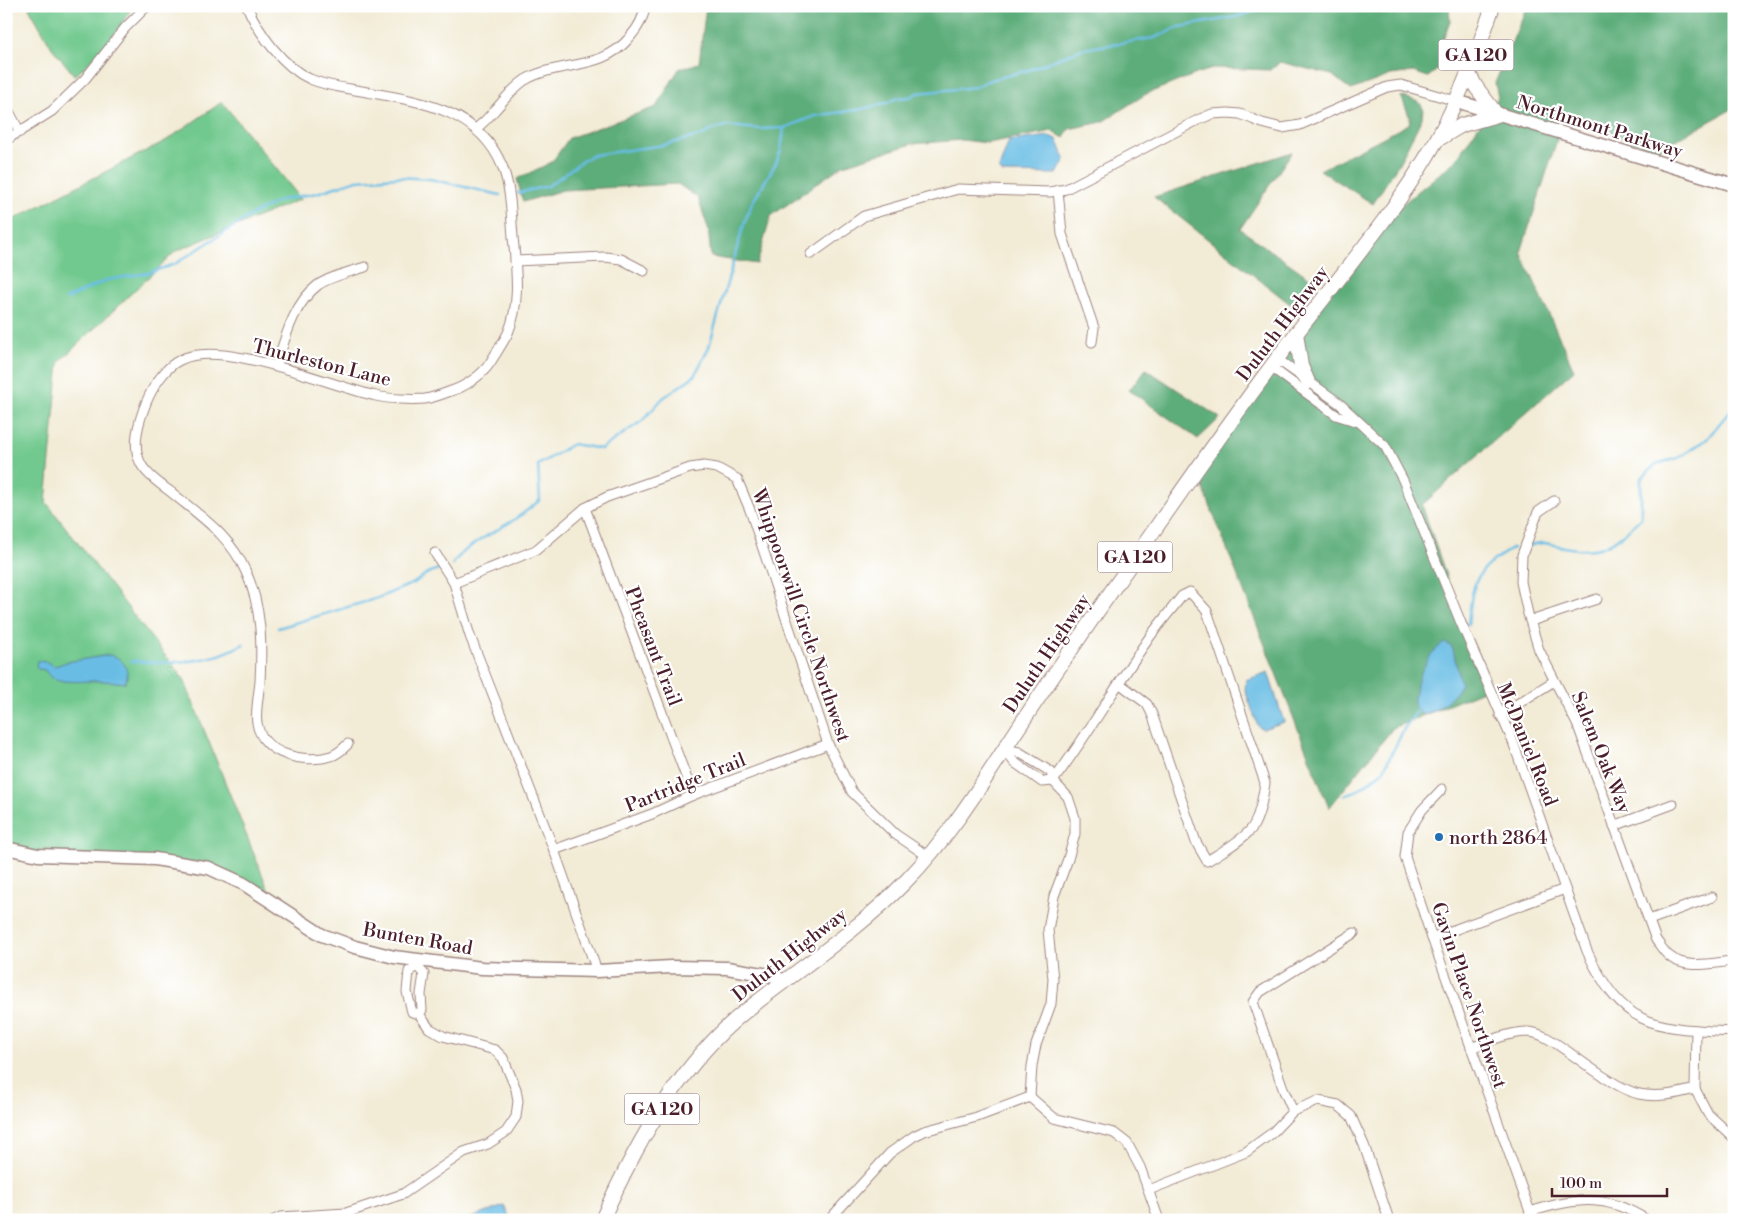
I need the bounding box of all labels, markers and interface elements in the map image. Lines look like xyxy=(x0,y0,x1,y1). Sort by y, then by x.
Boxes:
road number: GA 120 xyxy=(1438,40,1514,70)
street label: Northmont Parkway xyxy=(1514,90,1686,164)
street label: Duluth Highway xyxy=(1231,260,1335,386)
street label: Thurleston Lane xyxy=(250,334,394,392)
street label: Whippoorwill Circle Northwest xyxy=(746,484,856,746)
road number: GA 120 xyxy=(1098,542,1172,572)
street label: Pheasant Trail xyxy=(619,583,687,710)
street label: Duluth Highway xyxy=(998,589,1096,718)
street label: McDaniel Road xyxy=(1491,679,1563,810)
street label: Salem Oak Way xyxy=(1566,688,1637,818)
street label: Partridge Trail xyxy=(622,748,750,818)
place label: north 2864 xyxy=(1449,826,1548,850)
marker: north 2864 xyxy=(1433,831,1445,843)
street label: Gavin Place Northwest xyxy=(1426,899,1512,1092)
street label: Duluth Highway xyxy=(728,902,852,1007)
street label: Bunten Road xyxy=(360,917,475,960)
road number: GA 120 xyxy=(624,1094,700,1124)
scale bar xyxy=(1552,1166,1668,1198)
text: 100 m xyxy=(1560,1174,1602,1193)

